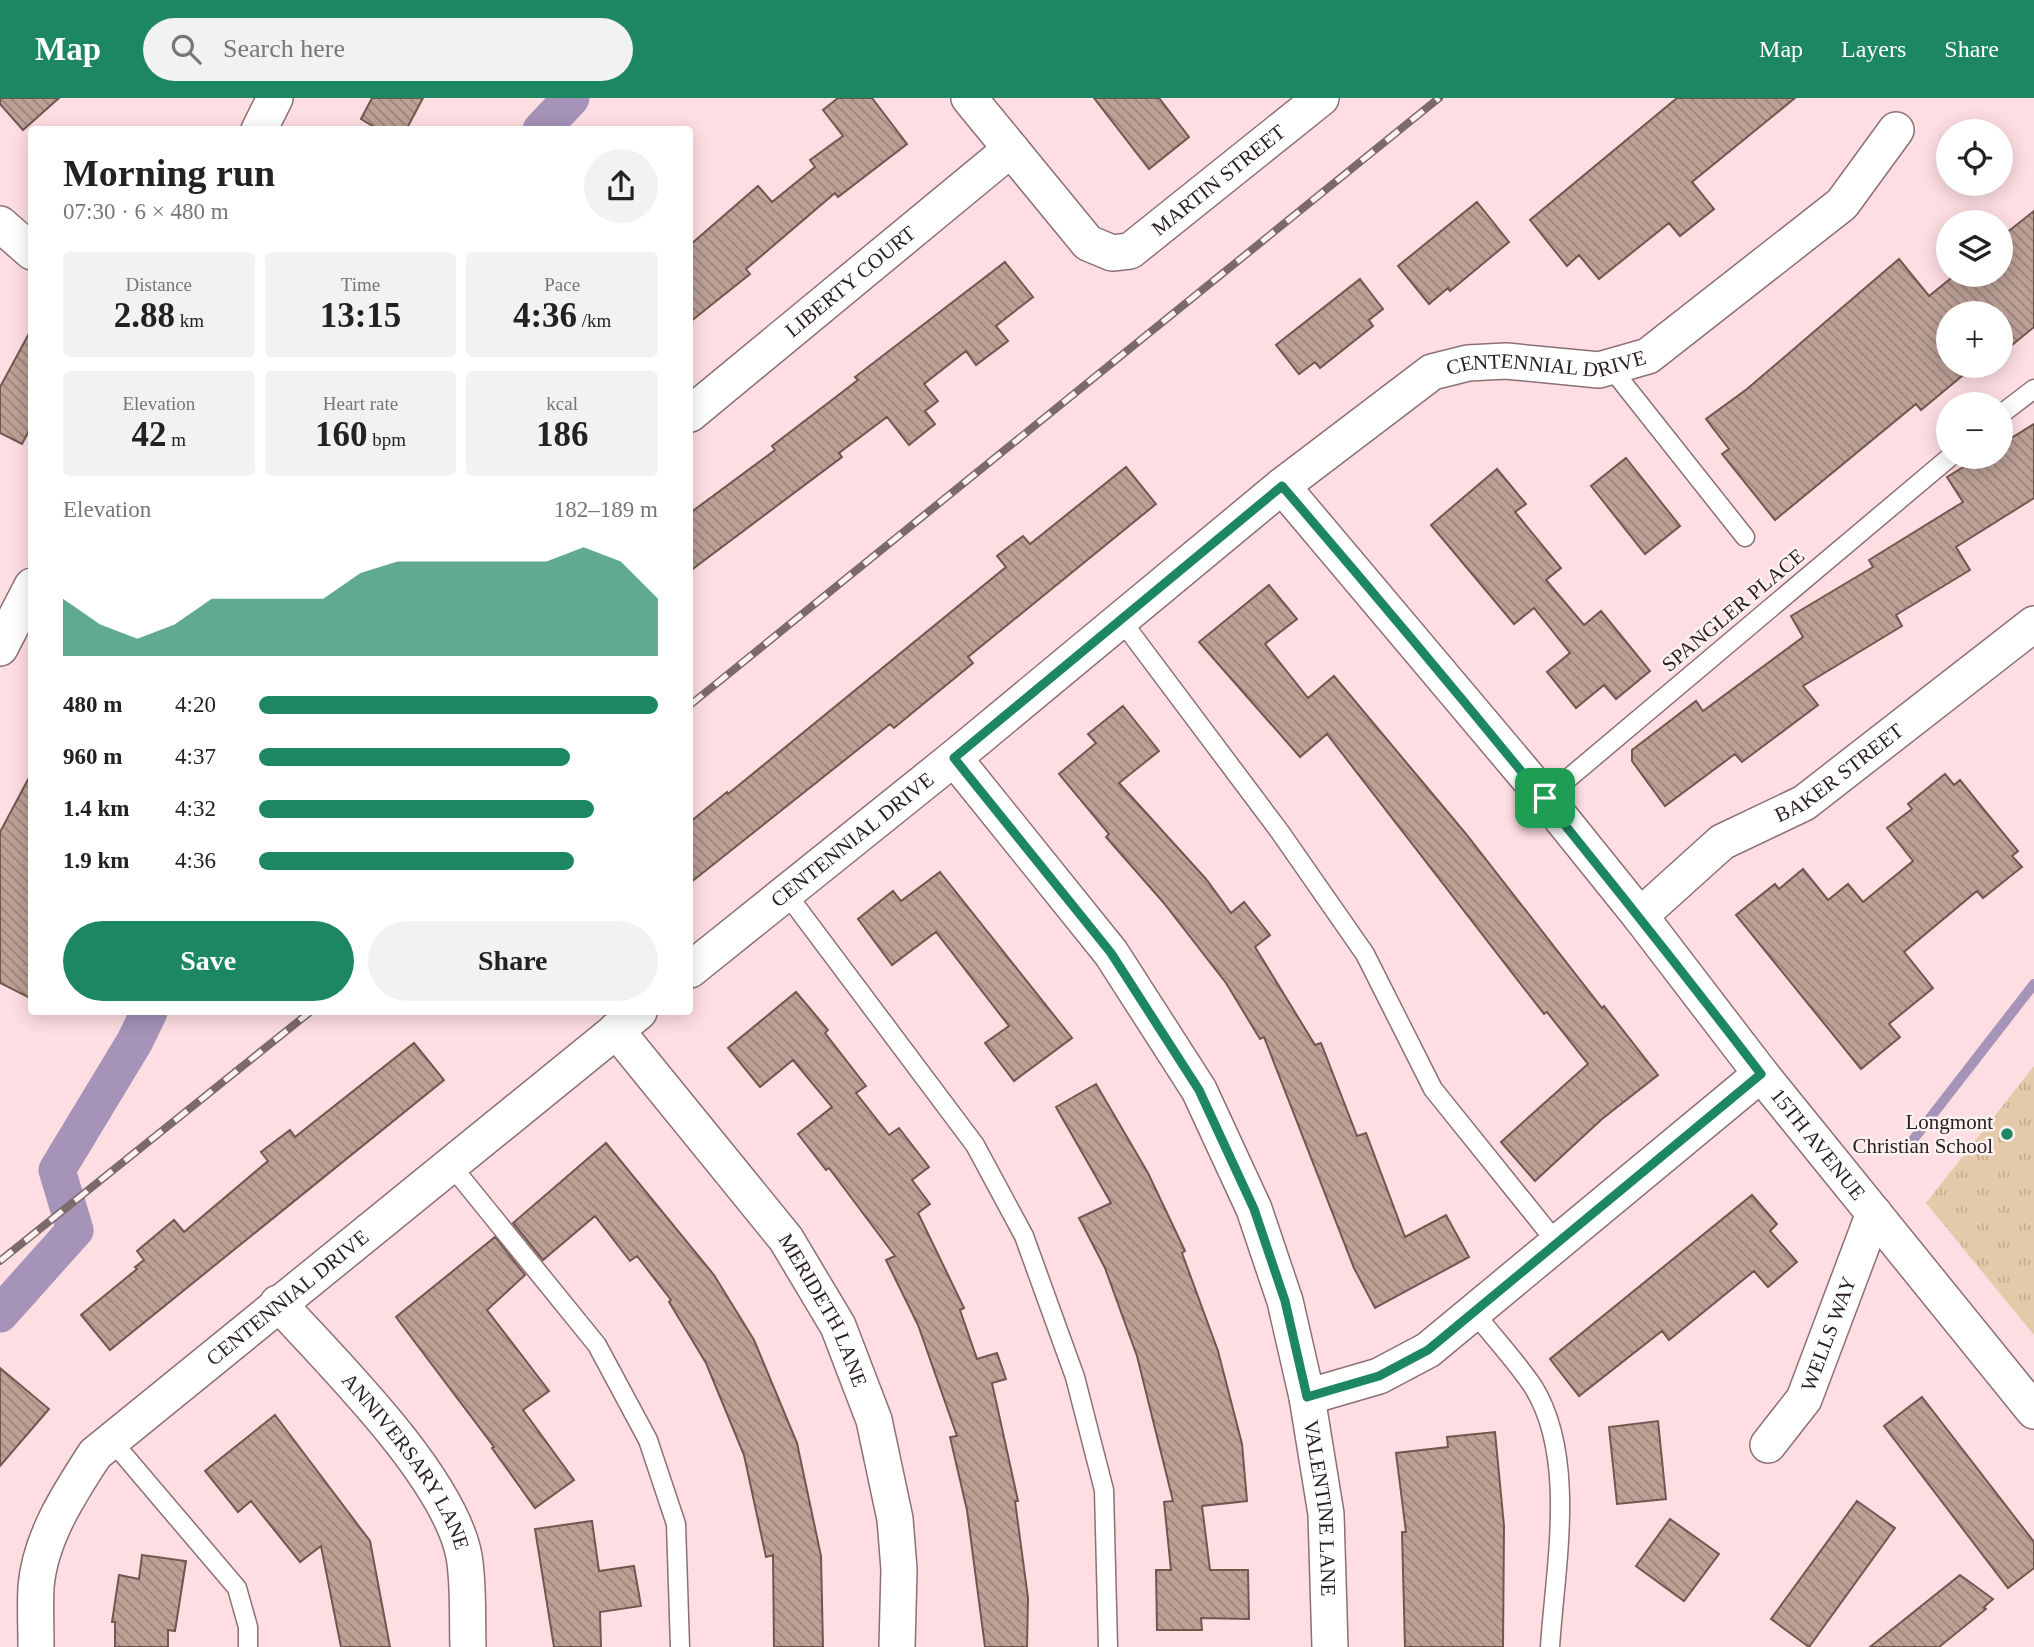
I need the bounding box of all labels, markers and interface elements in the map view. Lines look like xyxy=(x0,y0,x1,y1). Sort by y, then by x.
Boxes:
search box xyxy=(143,18,633,81)
icon: search xyxy=(167,30,205,68)
text: Map xyxy=(35,31,101,67)
text: Search here xyxy=(223,34,345,63)
text: Map xyxy=(1759,36,1803,62)
text: Layers xyxy=(1841,36,1906,62)
text: Share xyxy=(1944,36,1999,62)
street label: MARTIN STREET xyxy=(1147,119,1290,241)
map controls xyxy=(1936,119,2013,469)
button: locate xyxy=(1936,119,2013,196)
button: share xyxy=(584,149,658,223)
text: Morning run xyxy=(63,152,275,194)
text: 07:30 · 6 × 480 m xyxy=(63,199,229,224)
button: layers xyxy=(1936,210,2013,287)
street label: LIBERTY COURT xyxy=(780,221,921,342)
text: Distance xyxy=(126,274,192,295)
text: Time xyxy=(341,274,380,295)
text: Pace xyxy=(544,274,580,295)
text: 2.88 xyxy=(114,296,175,335)
text: 13:15 xyxy=(320,296,401,335)
text: 4:36 xyxy=(513,296,577,335)
button: + xyxy=(1936,301,2013,378)
text: km xyxy=(175,310,204,331)
text: /km xyxy=(577,310,611,331)
street label: CENTENNIAL DRIVE xyxy=(1444,345,1649,382)
button: − xyxy=(1936,392,2013,469)
text: Elevation xyxy=(122,393,195,414)
text: Heart rate xyxy=(323,393,398,414)
text: kcal xyxy=(546,393,578,414)
text: 42 xyxy=(132,415,167,454)
text: 160 xyxy=(315,415,367,454)
text: 186 xyxy=(536,415,588,454)
text: m xyxy=(167,429,186,450)
text: bpm xyxy=(367,429,406,450)
text: Elevation xyxy=(63,497,151,522)
text: 182–189 m xyxy=(554,497,658,522)
street label: SPANGLER PLACE xyxy=(1657,543,1809,677)
text: 480 m xyxy=(63,692,122,717)
text: 4:20 xyxy=(175,692,216,717)
street label: BAKER STREET xyxy=(1771,718,1908,827)
text: 960 m xyxy=(63,744,122,769)
text: 4:37 xyxy=(175,744,216,769)
street label: CENTENNIAL DRIVE xyxy=(766,767,938,912)
pin xyxy=(1515,768,1575,828)
icon: arrive xyxy=(1526,779,1564,817)
text: 1.4 km xyxy=(63,796,129,821)
text: 4:32 xyxy=(175,796,216,821)
text: 1.9 km xyxy=(63,848,129,873)
text: 4:36 xyxy=(175,848,216,873)
button: Save xyxy=(63,921,354,1001)
button: Share xyxy=(368,921,658,1001)
street label: 15TH AVENUE xyxy=(1766,1084,1870,1205)
place label: Longmont Christian School xyxy=(1852,1110,1993,1158)
marker: Longmont Christian School xyxy=(1999,1126,2015,1142)
street label: CENTENNIAL DRIVE xyxy=(202,1225,373,1371)
street label: MERIDETH LANE xyxy=(773,1229,872,1390)
street label: WELLS WAY xyxy=(1796,1273,1861,1395)
street label: ANNIVERSARY LANE xyxy=(337,1368,474,1553)
street label: VALENTINE LANE xyxy=(1299,1418,1340,1597)

